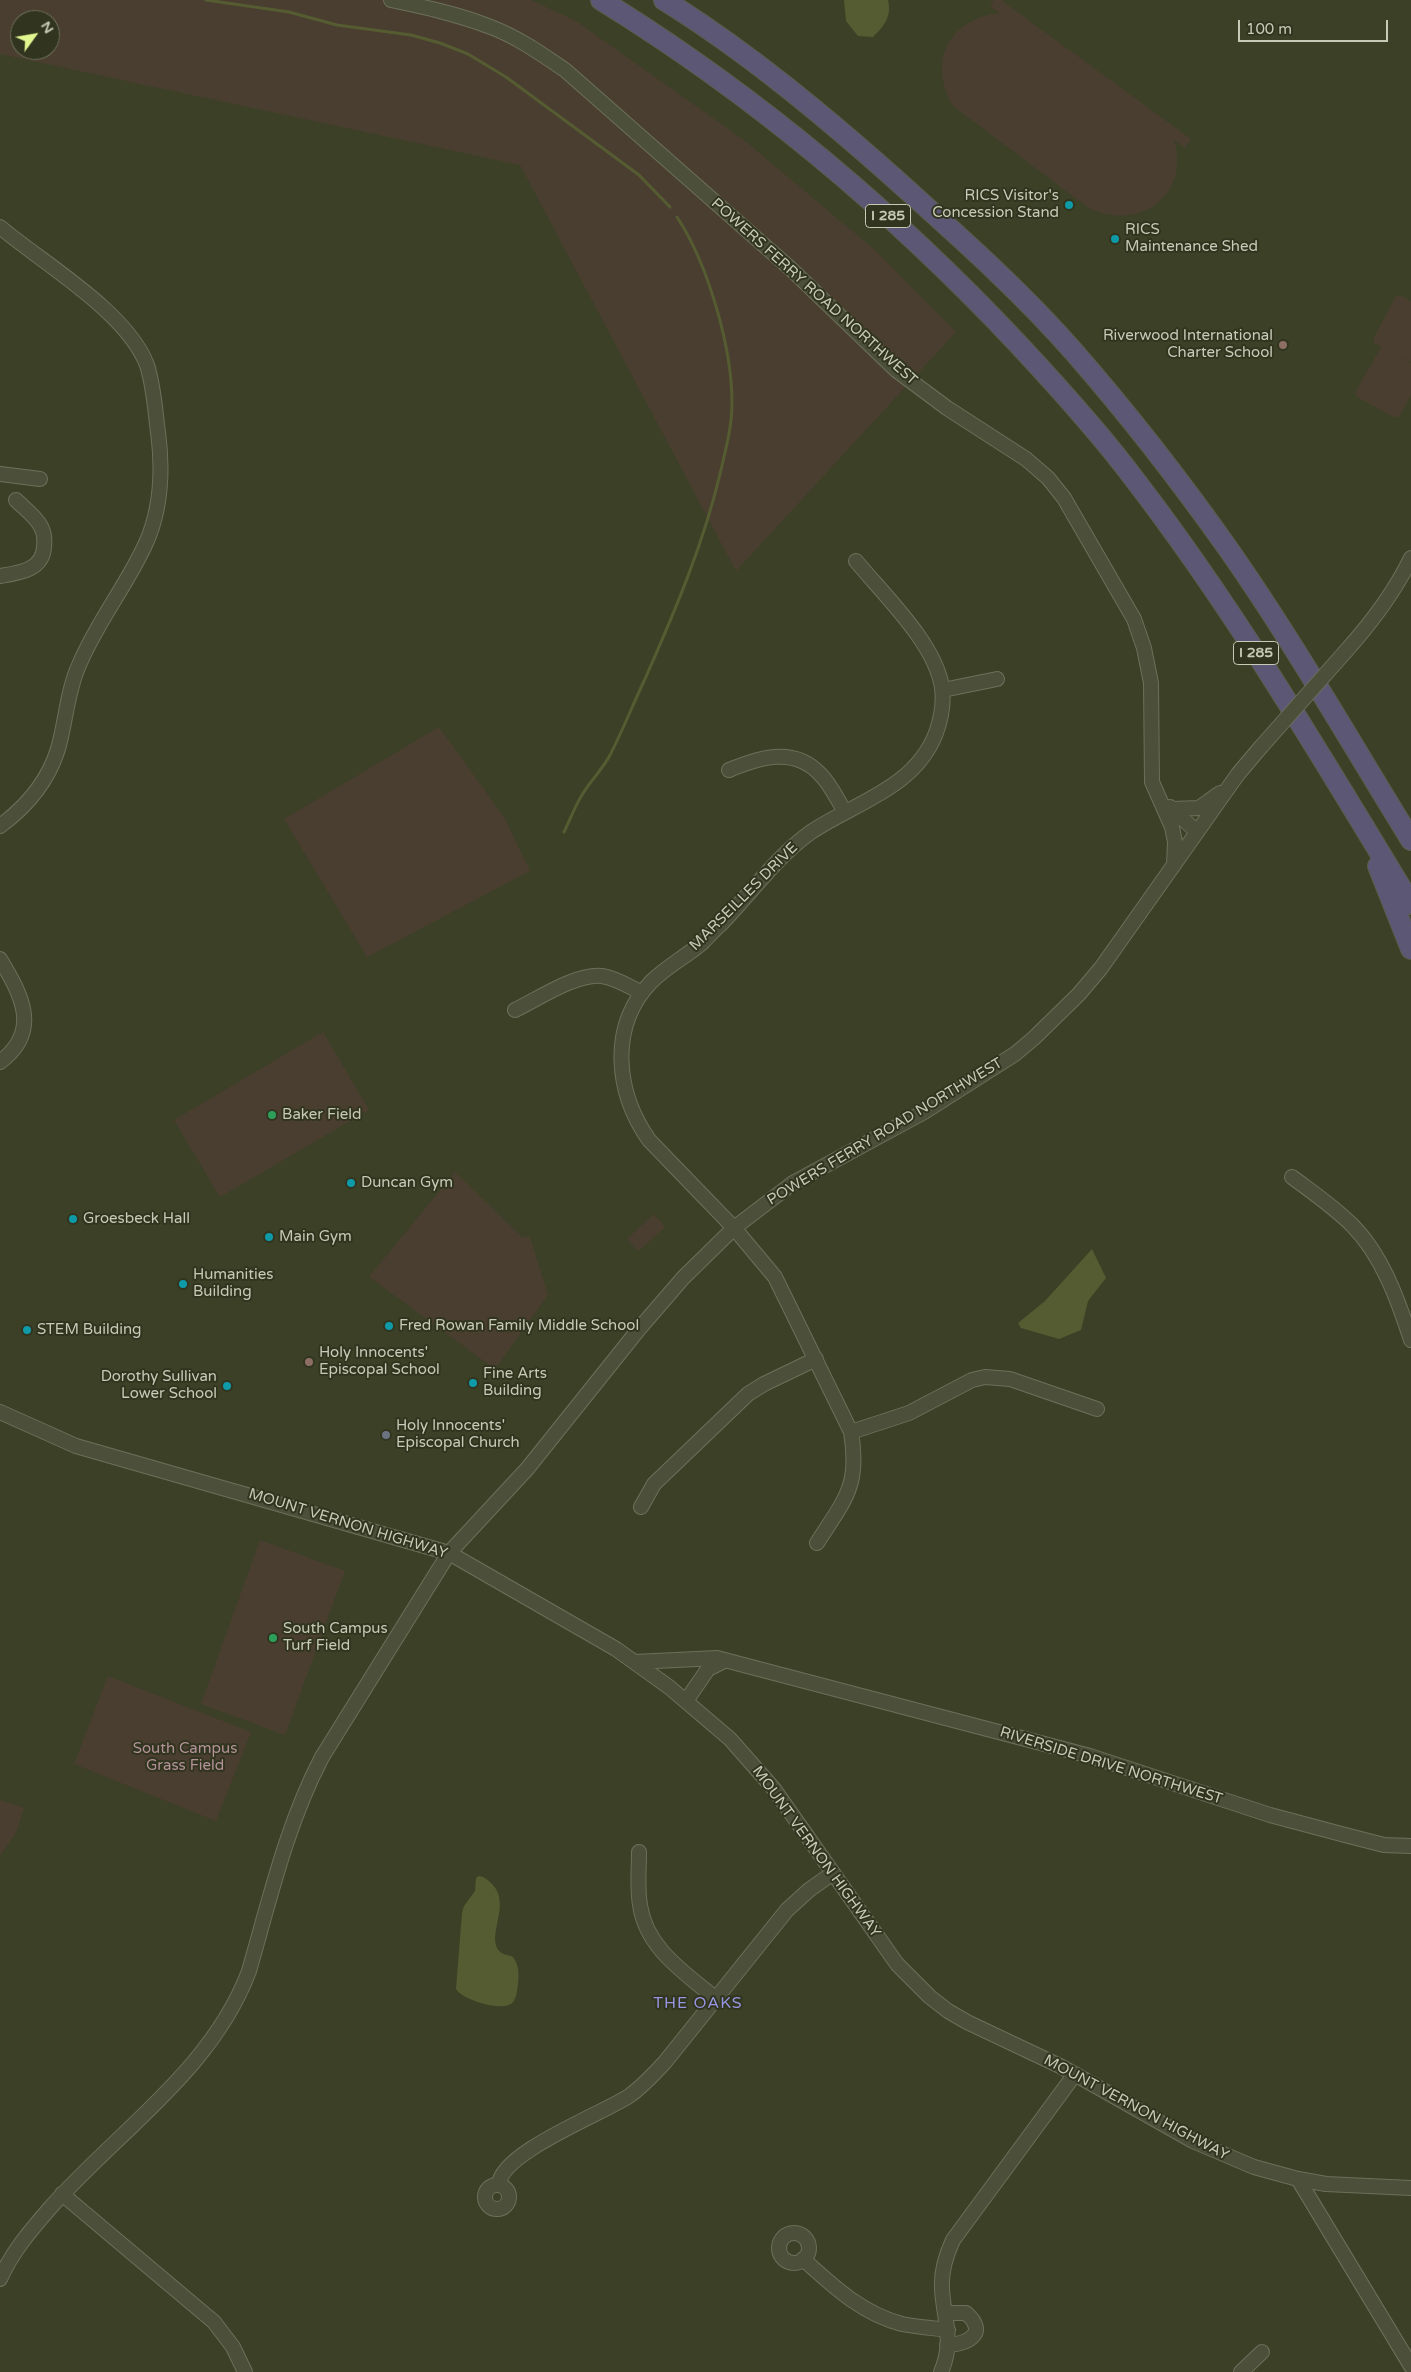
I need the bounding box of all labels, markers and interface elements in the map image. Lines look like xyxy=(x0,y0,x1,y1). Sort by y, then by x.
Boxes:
north arrow xyxy=(10,10,60,60)
scale bar xyxy=(1241,10,1391,42)
text: N xyxy=(37,18,57,37)
text: 100 m xyxy=(1246,20,1292,38)
place label: RICS Visitor's Concession Stand xyxy=(932,187,1059,222)
street label: POWERS FERRY ROAD NORTHWEST xyxy=(707,195,921,389)
marker: RICS Visitor's Concession Stand xyxy=(1063,199,1075,211)
road number: I 285 xyxy=(866,205,910,228)
place label: RICS Maintenance Shed xyxy=(1125,221,1258,256)
marker: RICS Maintenance Shed xyxy=(1109,233,1121,245)
place label: Riverwood International Charter School xyxy=(1103,327,1273,362)
marker: Riverwood International Charter School xyxy=(1277,339,1289,351)
road number: I 285 xyxy=(1234,641,1278,664)
street label: MARSEILLES DRIVE xyxy=(686,839,802,955)
street label: POWERS FERRY ROAD NORTHWEST xyxy=(764,1054,1006,1210)
place label: Baker Field xyxy=(282,1106,361,1124)
marker: Baker Field xyxy=(266,1109,278,1121)
place label: Duncan Gym xyxy=(361,1174,453,1192)
marker: Duncan Gym xyxy=(345,1177,357,1189)
place label: Groesbeck Hall xyxy=(83,1210,190,1228)
marker: Groesbeck Hall xyxy=(67,1213,79,1225)
place label: Main Gym xyxy=(279,1228,352,1246)
marker: Main Gym xyxy=(263,1231,275,1243)
place label: Humanities Building xyxy=(193,1266,273,1301)
marker: Humanities Building xyxy=(177,1278,189,1290)
place label: Fred Rowan Family Middle School xyxy=(399,1317,639,1335)
marker: Fred Rowan Family Middle School xyxy=(383,1320,395,1332)
place label: STEM Building xyxy=(37,1321,141,1339)
marker: STEM Building xyxy=(21,1324,33,1336)
place label: Holy Innocents' Episcopal School xyxy=(319,1344,440,1379)
marker: Holy Innocents' Episcopal School xyxy=(303,1356,315,1368)
place label: Fine Arts Building xyxy=(483,1365,547,1400)
place label: Dorothy Sullivan Lower School xyxy=(101,1368,217,1403)
marker: Fine Arts Building xyxy=(467,1377,479,1389)
marker: Dorothy Sullivan Lower School xyxy=(221,1380,233,1392)
place label: Holy Innocents' Episcopal Church xyxy=(396,1417,520,1452)
marker: Holy Innocents' Episcopal Church xyxy=(380,1429,392,1441)
street label: MOUNT VERNON HIGHWAY xyxy=(246,1485,450,1563)
place label: South Campus Turf Field xyxy=(283,1620,388,1655)
marker: South Campus Turf Field xyxy=(267,1632,279,1644)
street label: RIVERSIDE DRIVE NORTHWEST xyxy=(997,1723,1225,1809)
park label: South Campus Grass Field xyxy=(133,1740,237,1775)
street label: MOUNT VERNON HIGHWAY xyxy=(748,1763,884,1941)
district label: THE OAKS xyxy=(652,1994,744,2014)
street label: MOUNT VERNON HIGHWAY xyxy=(1040,2051,1232,2165)

